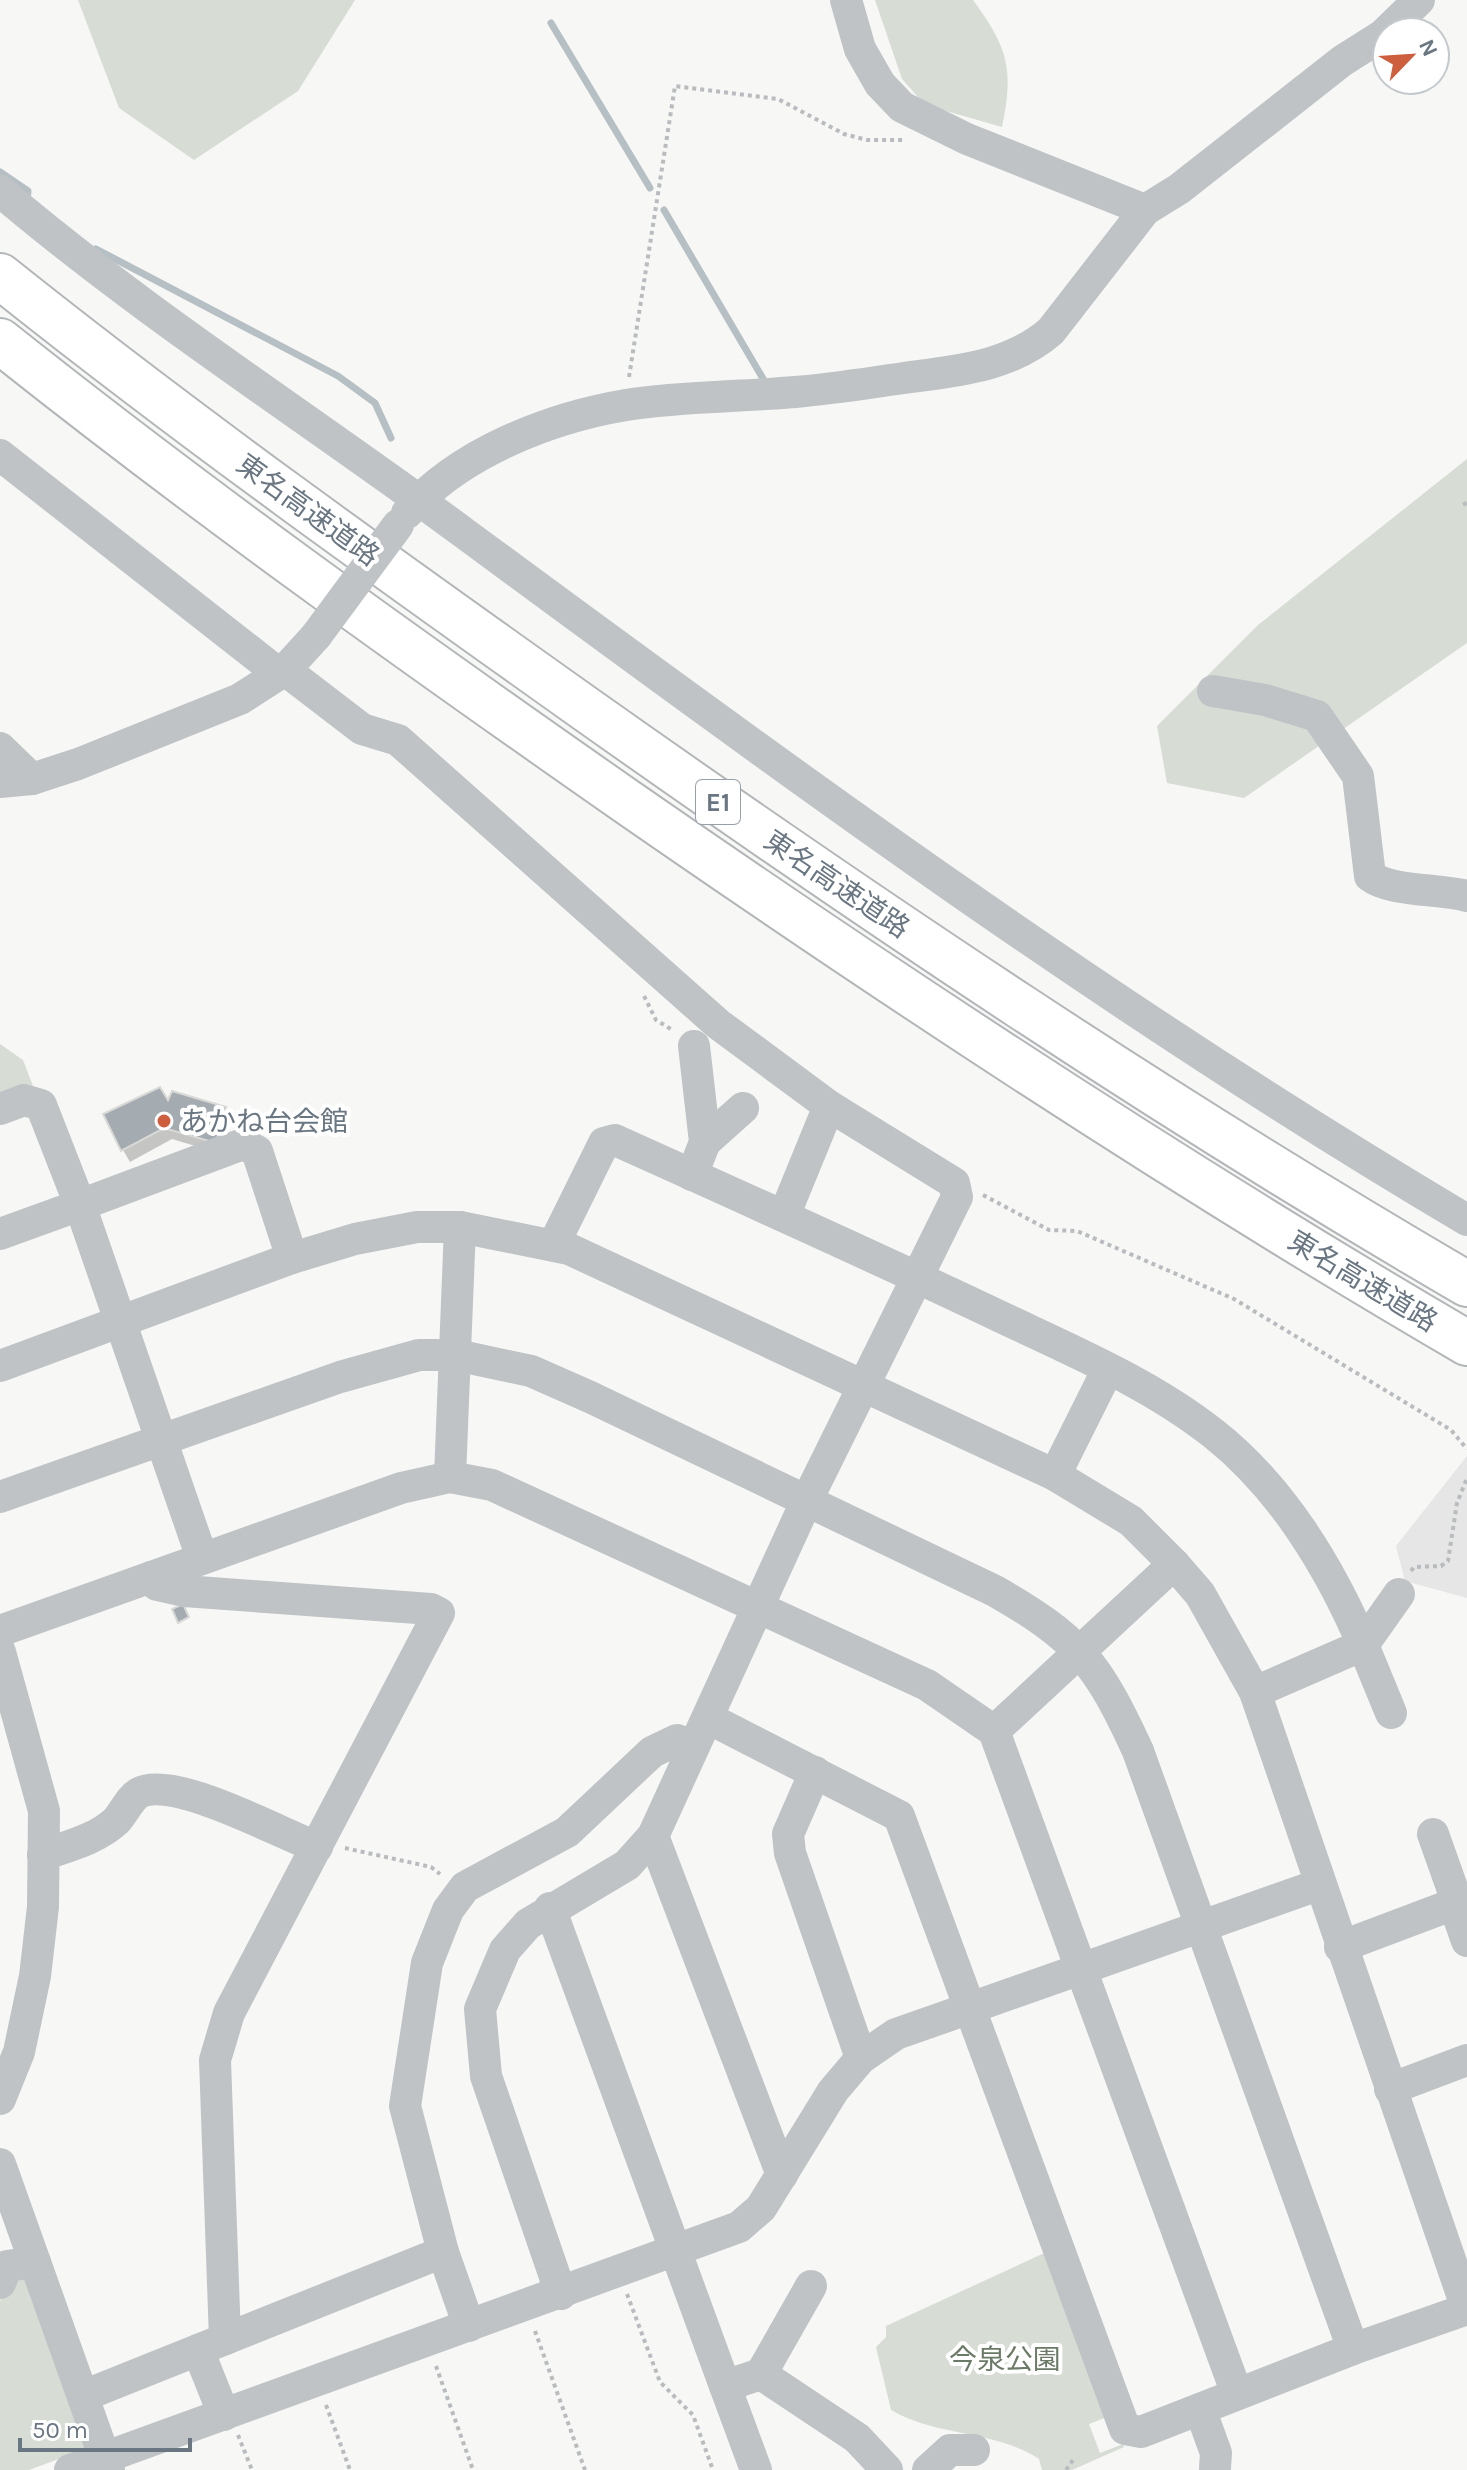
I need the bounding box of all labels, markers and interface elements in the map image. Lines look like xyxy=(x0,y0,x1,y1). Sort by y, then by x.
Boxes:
north arrow xyxy=(1371,16,1451,96)
text: N xyxy=(1413,35,1443,61)
street label: 東名高速道路 xyxy=(230,447,386,573)
road number: E1 xyxy=(696,780,740,824)
street label: 東名高速道路 xyxy=(758,823,916,945)
place label: あかね台会館 xyxy=(180,1105,348,1138)
marker: あかね台会館 xyxy=(155,1112,173,1130)
street label: 東名高速道路 xyxy=(1282,1224,1444,1338)
park label: 今泉公園 xyxy=(949,2343,1061,2376)
scale bar xyxy=(20,2402,190,2452)
text: 50 m xyxy=(32,2416,88,2444)

